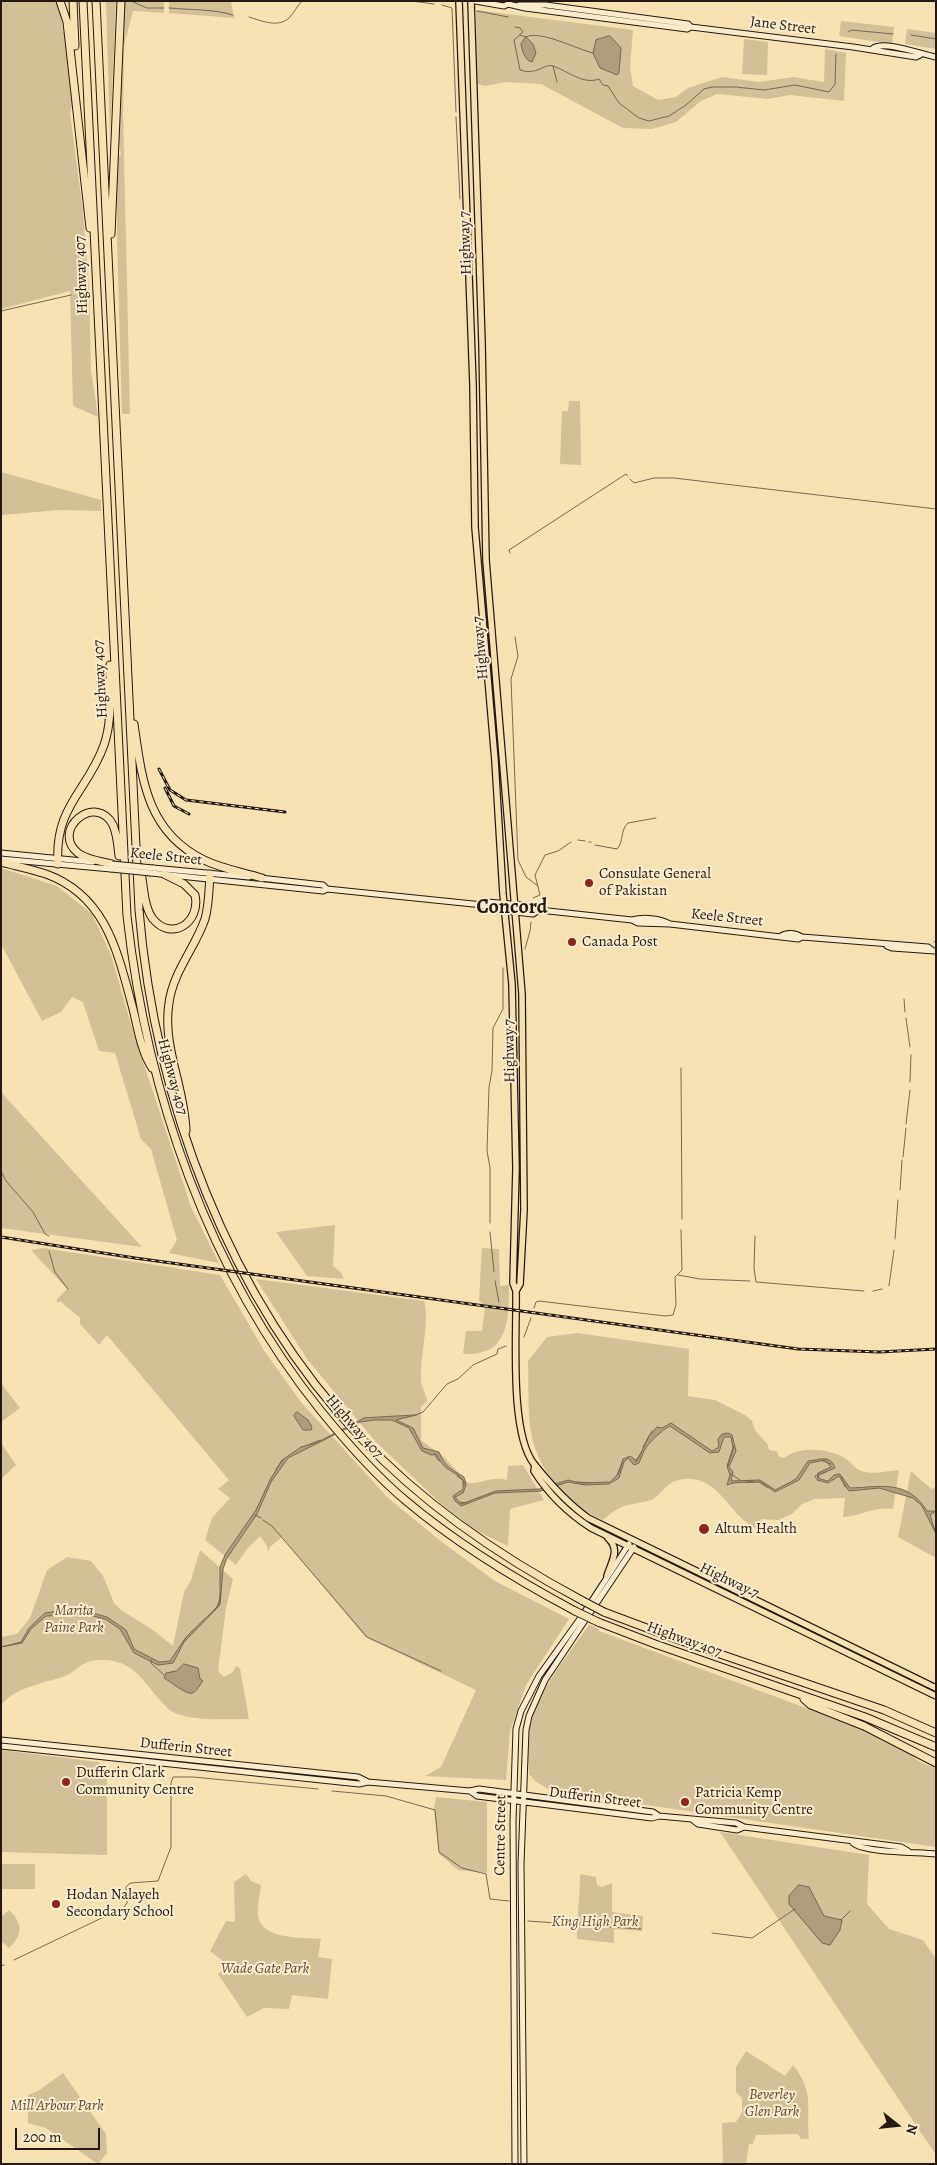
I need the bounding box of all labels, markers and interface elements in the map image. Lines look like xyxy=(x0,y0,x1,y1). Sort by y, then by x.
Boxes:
street label: Jane Street xyxy=(749,13,817,39)
street label: Highway 7 xyxy=(456,211,476,275)
street label: Highway 407 xyxy=(72,235,92,315)
street label: Highway 7 xyxy=(469,616,493,680)
street label: Highway 407 xyxy=(90,639,112,719)
street label: Keele Street xyxy=(129,844,203,870)
place label: Consulate General of Pakistan xyxy=(599,865,711,900)
marker: Consulate General of Pakistan xyxy=(583,877,595,889)
district label: Concord xyxy=(477,896,547,920)
street label: Keele Street xyxy=(690,905,764,931)
place label: Canada Post xyxy=(582,933,658,951)
marker: Canada Post xyxy=(566,936,578,948)
street label: Highway 7 xyxy=(500,1019,520,1083)
street label: Highway 407 xyxy=(153,1037,191,1117)
street label: Highway 407 xyxy=(321,1392,387,1462)
place label: Altum Health xyxy=(715,1520,797,1538)
marker: Altum Health xyxy=(697,1522,711,1536)
street label: Highway 7 xyxy=(696,1559,762,1603)
park label: Marita Paine Park xyxy=(44,1602,104,1637)
street label: Highway 407 xyxy=(644,1618,724,1662)
street label: Dufferin Street xyxy=(139,1734,233,1762)
place label: Dufferin Clark Community Centre xyxy=(76,1764,194,1799)
marker: Dufferin Clark Community Centre xyxy=(60,1776,72,1788)
street label: Dufferin Street xyxy=(548,1783,642,1813)
place label: Patricia Kemp Community Centre xyxy=(695,1784,813,1819)
street label: Centre Street xyxy=(491,1794,511,1876)
marker: Patricia Kemp Community Centre xyxy=(679,1796,691,1808)
place label: Hodan Nalayeh Secondary School xyxy=(66,1886,173,1921)
marker: Hodan Nalayeh Secondary School xyxy=(50,1898,62,1910)
park label: King High Park xyxy=(552,1913,638,1931)
park label: Wade Gate Park xyxy=(221,1960,309,1978)
park label: Beverley Glen Park xyxy=(745,2086,799,2121)
park label: Mill Arbour Park xyxy=(10,2097,104,2115)
north arrow xyxy=(872,2100,922,2150)
scale bar xyxy=(18,2118,102,2150)
text: N xyxy=(901,2122,922,2137)
text: 200 m xyxy=(23,2127,62,2147)

